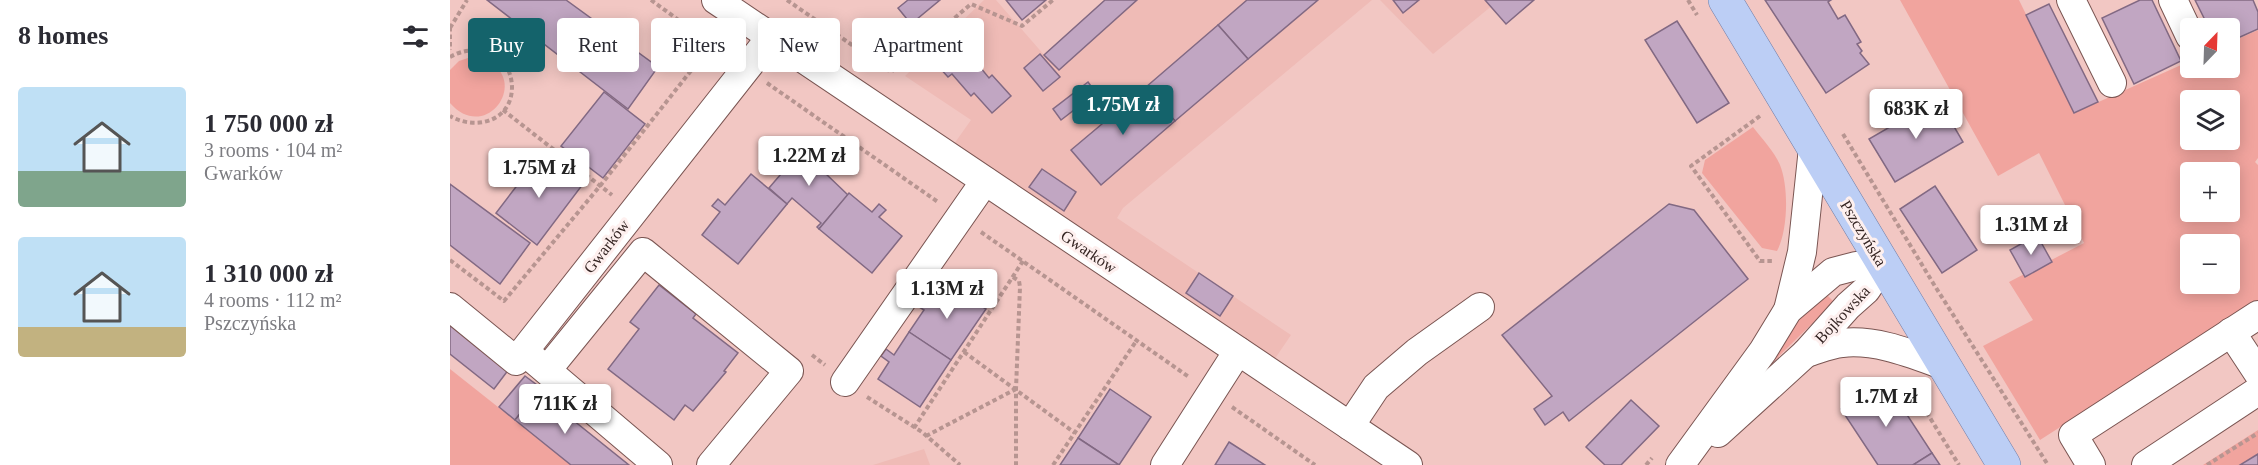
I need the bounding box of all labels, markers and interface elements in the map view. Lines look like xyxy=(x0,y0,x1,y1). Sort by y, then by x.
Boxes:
chip: Buy xyxy=(468,18,545,72)
chip: Rent xyxy=(557,18,639,72)
chip: Filters xyxy=(651,18,746,72)
chip: New xyxy=(758,18,840,72)
chip: Apartment xyxy=(852,18,984,72)
north arrow xyxy=(2180,18,2240,78)
map controls xyxy=(2180,18,2240,294)
icon: filters xyxy=(399,20,432,53)
text: 8 homes xyxy=(18,21,108,50)
pin: 1.75M zł xyxy=(1061,85,1185,136)
pin: 683K zł xyxy=(1861,89,1971,140)
button: layers xyxy=(2180,90,2240,150)
text: 1.75M zł xyxy=(1086,93,1160,115)
text: 683K zł xyxy=(1884,97,1949,119)
text: 1 750 000 zł xyxy=(204,109,333,138)
icon: home xyxy=(66,111,138,183)
pin: 1.22M zł xyxy=(747,136,871,187)
text: 3 rooms · 104 m² xyxy=(204,139,342,161)
text: 1.22M zł xyxy=(772,144,846,166)
pin: 1.75M zł xyxy=(477,148,601,199)
text: 1.75M zł xyxy=(502,156,576,178)
text: Gwarków xyxy=(204,162,283,184)
button: + xyxy=(2180,162,2240,222)
street label: Pszczyńska xyxy=(1836,197,1890,270)
pin: 1.31M zł xyxy=(1969,205,2093,256)
text: 1.31M zł xyxy=(1994,213,2068,235)
street label: Gwarków xyxy=(580,216,633,276)
street label: Gwarków xyxy=(1058,227,1120,276)
button: − xyxy=(2180,234,2240,294)
text: 1 310 000 zł xyxy=(204,259,333,288)
icon: home xyxy=(66,261,138,333)
pin: 1.13M zł xyxy=(885,269,1009,320)
text: 1.13M zł xyxy=(910,277,984,299)
street label: Bojkowska xyxy=(1812,282,1874,347)
text: 4 rooms · 112 m² xyxy=(204,289,341,311)
text: Pszczyńska xyxy=(204,312,296,334)
pin: 1.7M zł xyxy=(1831,377,1941,428)
pin: 711K zł xyxy=(510,384,620,435)
text: 1.7M zł xyxy=(1854,385,1918,407)
text: 711K zł xyxy=(533,392,597,414)

